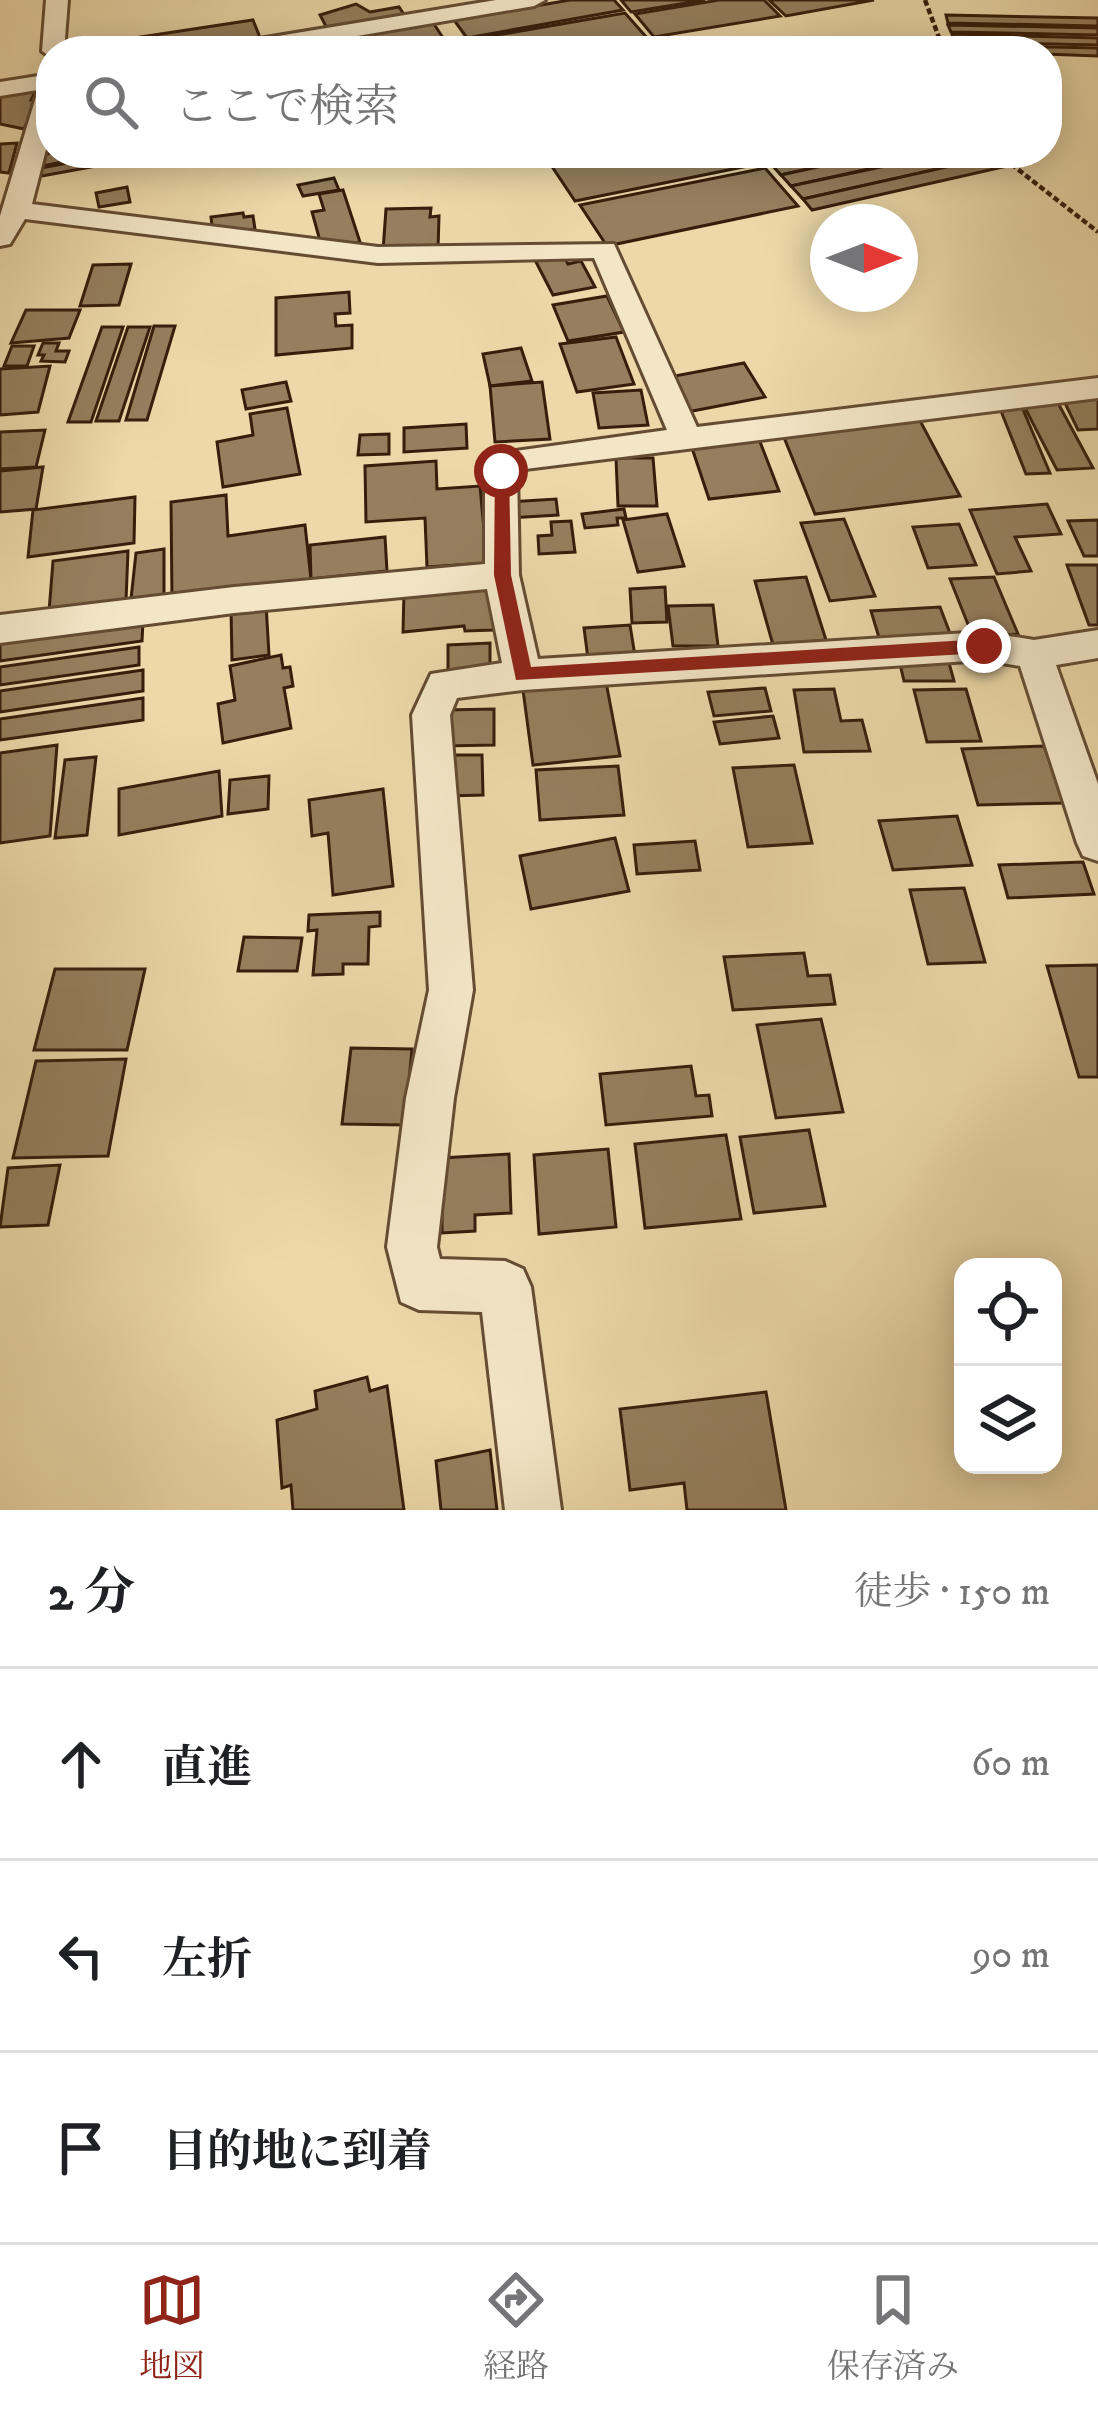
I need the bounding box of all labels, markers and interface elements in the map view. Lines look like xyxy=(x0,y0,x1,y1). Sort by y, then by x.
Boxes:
search box xyxy=(36,36,1062,168)
icon: search xyxy=(78,69,144,135)
text: ここで検索 xyxy=(174,80,399,136)
north arrow xyxy=(810,204,918,312)
route start xyxy=(474,444,528,498)
route end xyxy=(957,619,1011,673)
map controls xyxy=(954,1258,1062,1474)
button: locate xyxy=(954,1258,1062,1366)
button: layers xyxy=(954,1366,1062,1474)
text: 2 分 xyxy=(48,1562,135,1626)
text: 徒歩 · 150 m xyxy=(854,1568,1050,1617)
icon: ahead xyxy=(48,1731,114,1797)
text: 60 m xyxy=(971,1739,1050,1788)
text: 直進 xyxy=(162,1741,252,1797)
icon: left xyxy=(48,1923,114,1989)
text: 90 m xyxy=(972,1931,1050,1980)
text: 左折 xyxy=(162,1933,252,1989)
icon: arrive xyxy=(48,2115,114,2181)
text: 目的地に到着 xyxy=(162,2125,432,2181)
tab: 地図 xyxy=(139,2267,205,2388)
tab: 経路 xyxy=(483,2267,549,2388)
tab: 保存済み xyxy=(827,2267,959,2388)

